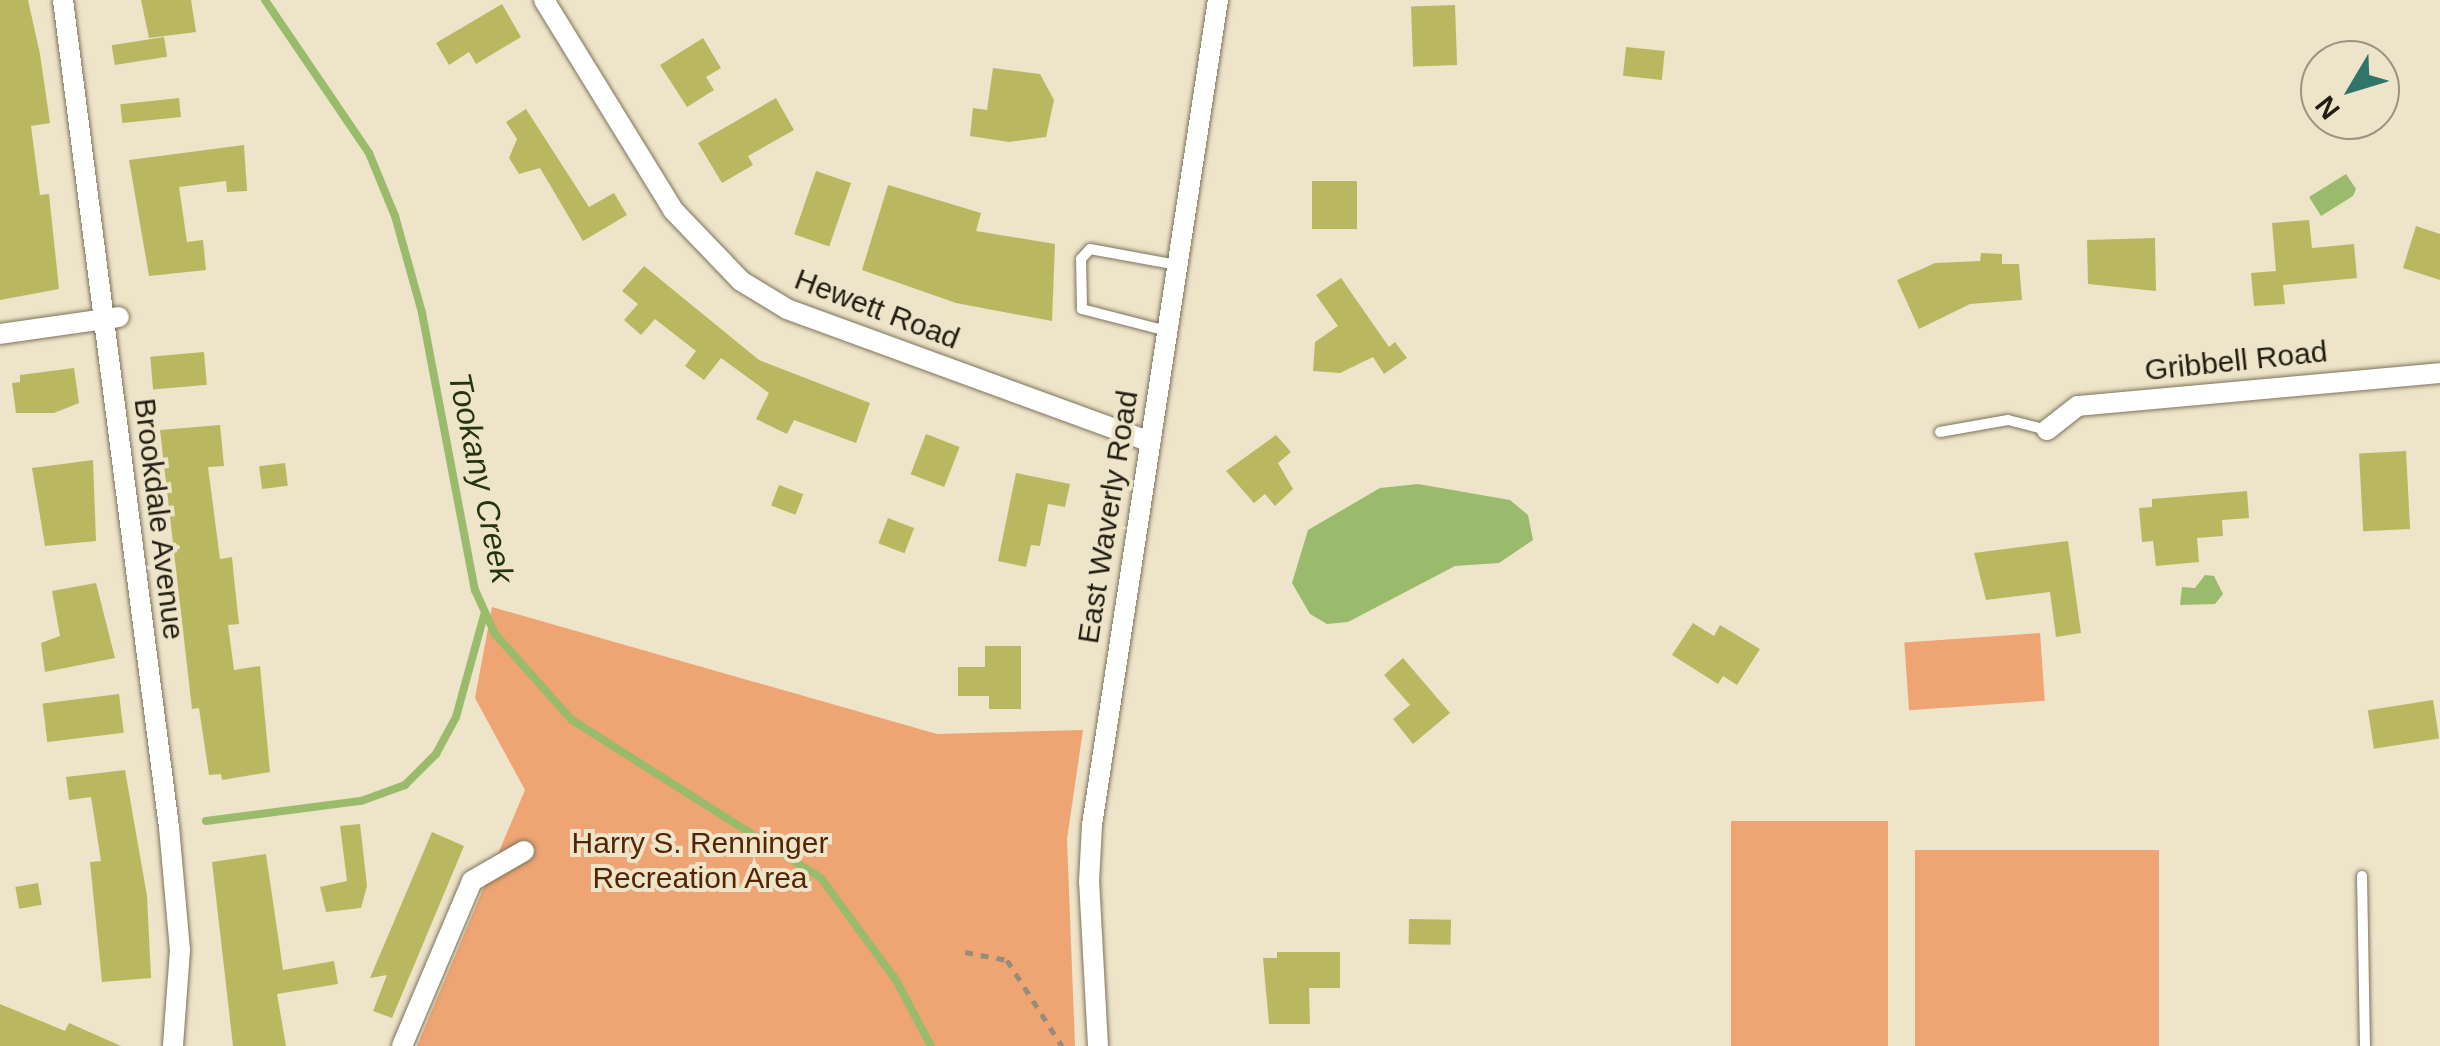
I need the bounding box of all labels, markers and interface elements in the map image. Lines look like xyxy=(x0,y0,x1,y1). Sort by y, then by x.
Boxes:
north arrow xyxy=(2300,40,2400,140)
text: N xyxy=(2309,90,2346,125)
street label: Hewett Road xyxy=(790,261,964,357)
street label: Gribbell Road xyxy=(2143,334,2329,388)
water label: Tookany Creek xyxy=(440,369,522,587)
street label: East Waverly Road xyxy=(1070,388,1146,646)
street label: Brookdale Avenue xyxy=(126,395,192,643)
park label: Harry S. Renninger Recreation Area xyxy=(572,825,828,896)

